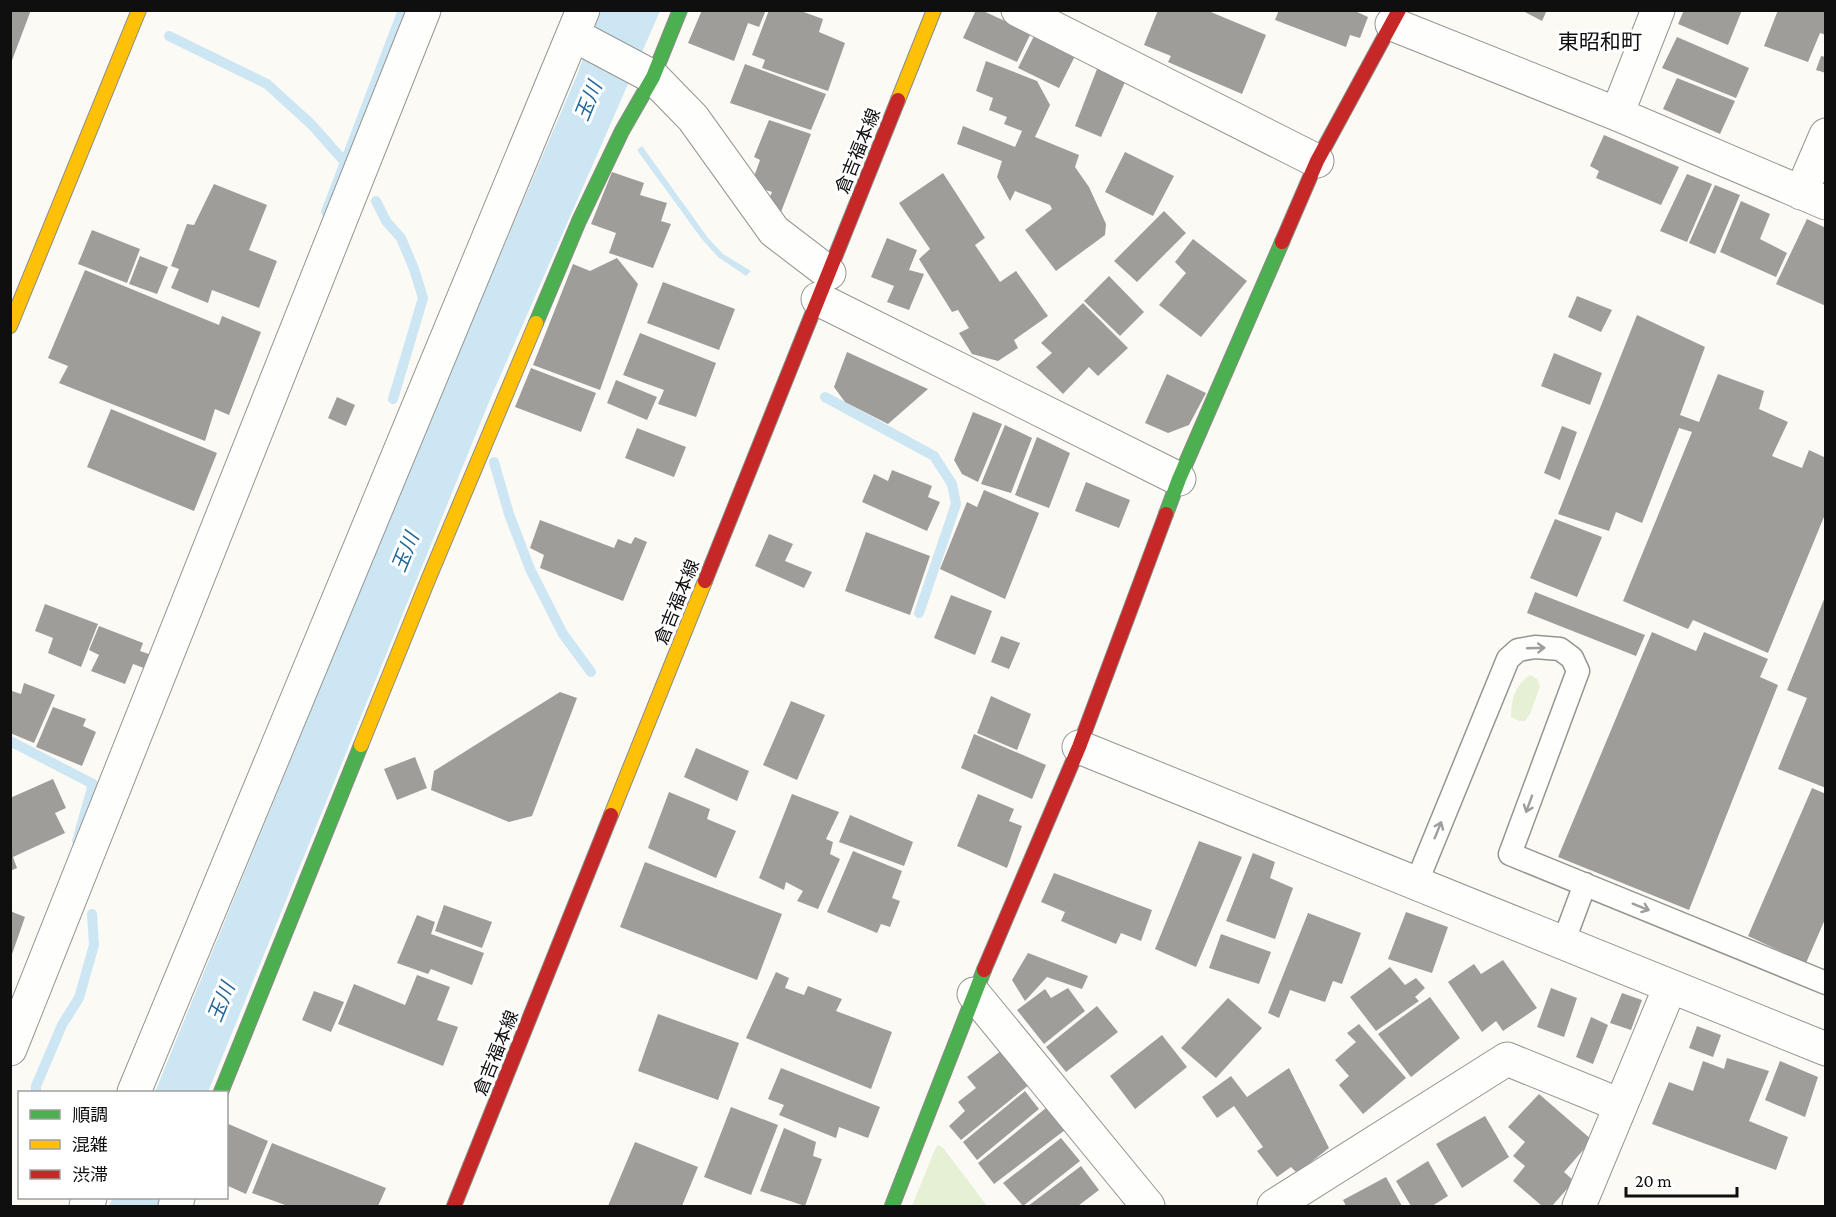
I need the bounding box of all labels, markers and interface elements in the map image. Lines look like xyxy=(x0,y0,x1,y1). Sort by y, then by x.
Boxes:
district label: 東昭和町 xyxy=(1558,30,1642,54)
water label: 玉川 xyxy=(570,76,606,124)
street label: 倉吉福本線 xyxy=(832,106,884,196)
water label: 玉川 xyxy=(387,527,423,575)
street label: 倉吉福本線 xyxy=(651,557,703,647)
one-way arrow xyxy=(1525,643,1545,654)
one-way arrow xyxy=(1522,794,1533,813)
one-way arrow xyxy=(1433,821,1444,839)
one-way arrow xyxy=(1631,902,1649,913)
water label: 玉川 xyxy=(203,977,239,1025)
street label: 倉吉福本線 xyxy=(470,1008,522,1098)
legend xyxy=(18,1091,228,1199)
text: 順調 xyxy=(72,1105,108,1125)
text: 混雑 xyxy=(72,1135,108,1155)
scale bar xyxy=(1626,1160,1737,1198)
text: 渋滞 xyxy=(72,1165,108,1185)
text: 20 m xyxy=(1635,1171,1672,1191)

